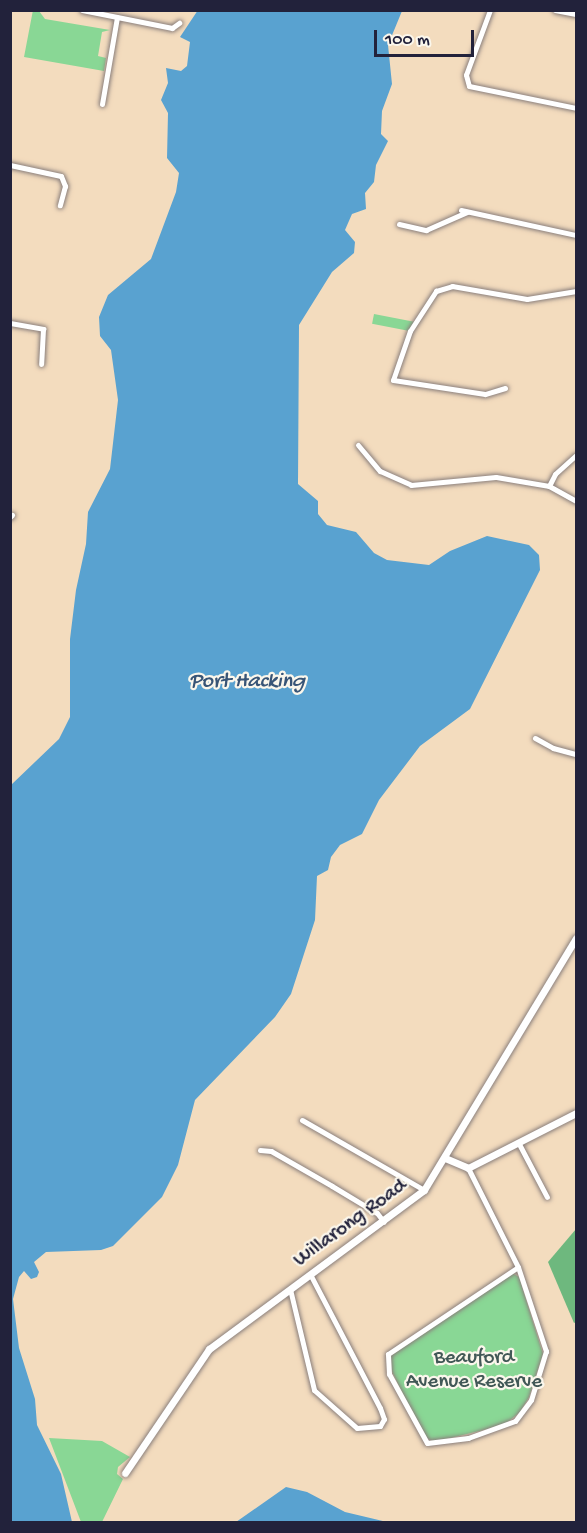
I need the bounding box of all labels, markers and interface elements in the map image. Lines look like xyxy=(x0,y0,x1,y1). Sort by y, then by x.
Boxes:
scale bar xyxy=(377,18,478,56)
text: 100 m xyxy=(385,30,430,51)
water label: Port Hacking xyxy=(189,670,305,696)
street label: Willarong Road xyxy=(289,1174,413,1274)
park label: Beauford Avenue Reserve xyxy=(406,1346,542,1396)

